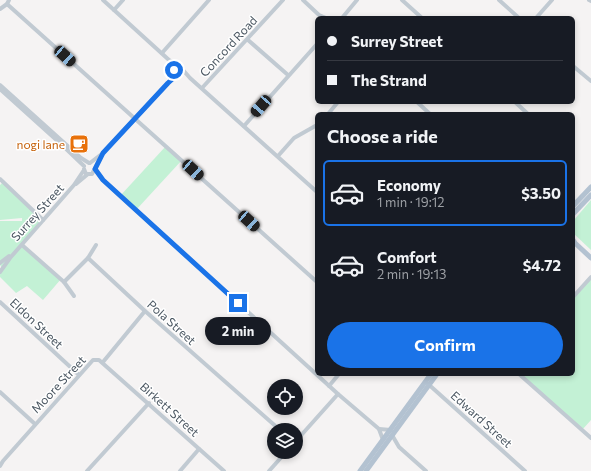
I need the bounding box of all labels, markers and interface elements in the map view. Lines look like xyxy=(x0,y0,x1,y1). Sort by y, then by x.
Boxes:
street label: Concord Road xyxy=(197,13,259,79)
text: Surrey Street xyxy=(351,32,443,50)
car xyxy=(52,44,78,68)
route start xyxy=(165,61,183,79)
text: The Strand xyxy=(351,71,427,89)
car xyxy=(249,93,273,119)
text: Choose a ride xyxy=(327,125,438,147)
cafe icon: nogi lane xyxy=(68,133,90,155)
place label: nogi lane xyxy=(17,137,65,151)
car xyxy=(180,158,206,182)
icon: car xyxy=(329,175,365,211)
text: Economy xyxy=(377,176,441,194)
street label: Surrey Street xyxy=(8,181,66,243)
text: $3.50 xyxy=(521,184,561,202)
text: 1 min · 19:12 xyxy=(377,194,445,210)
car xyxy=(236,209,262,233)
icon: car xyxy=(329,247,365,283)
text: Comfort xyxy=(377,248,437,266)
text: $4.72 xyxy=(523,256,561,274)
text: 2 min · 19:13 xyxy=(377,266,446,282)
route end xyxy=(229,294,247,312)
street label: Eldon Street xyxy=(8,295,66,351)
street label: Pola Street xyxy=(145,297,199,347)
callout: 2 min xyxy=(205,317,271,345)
button: Confirm xyxy=(327,322,563,368)
text: 2 min xyxy=(222,323,254,339)
street label: Moore Street xyxy=(28,353,88,415)
street label: Birkett Street xyxy=(138,379,202,439)
map controls xyxy=(267,379,303,459)
button: locate xyxy=(267,379,303,415)
street label: Edward Street xyxy=(448,388,516,450)
button: layers xyxy=(267,423,303,459)

